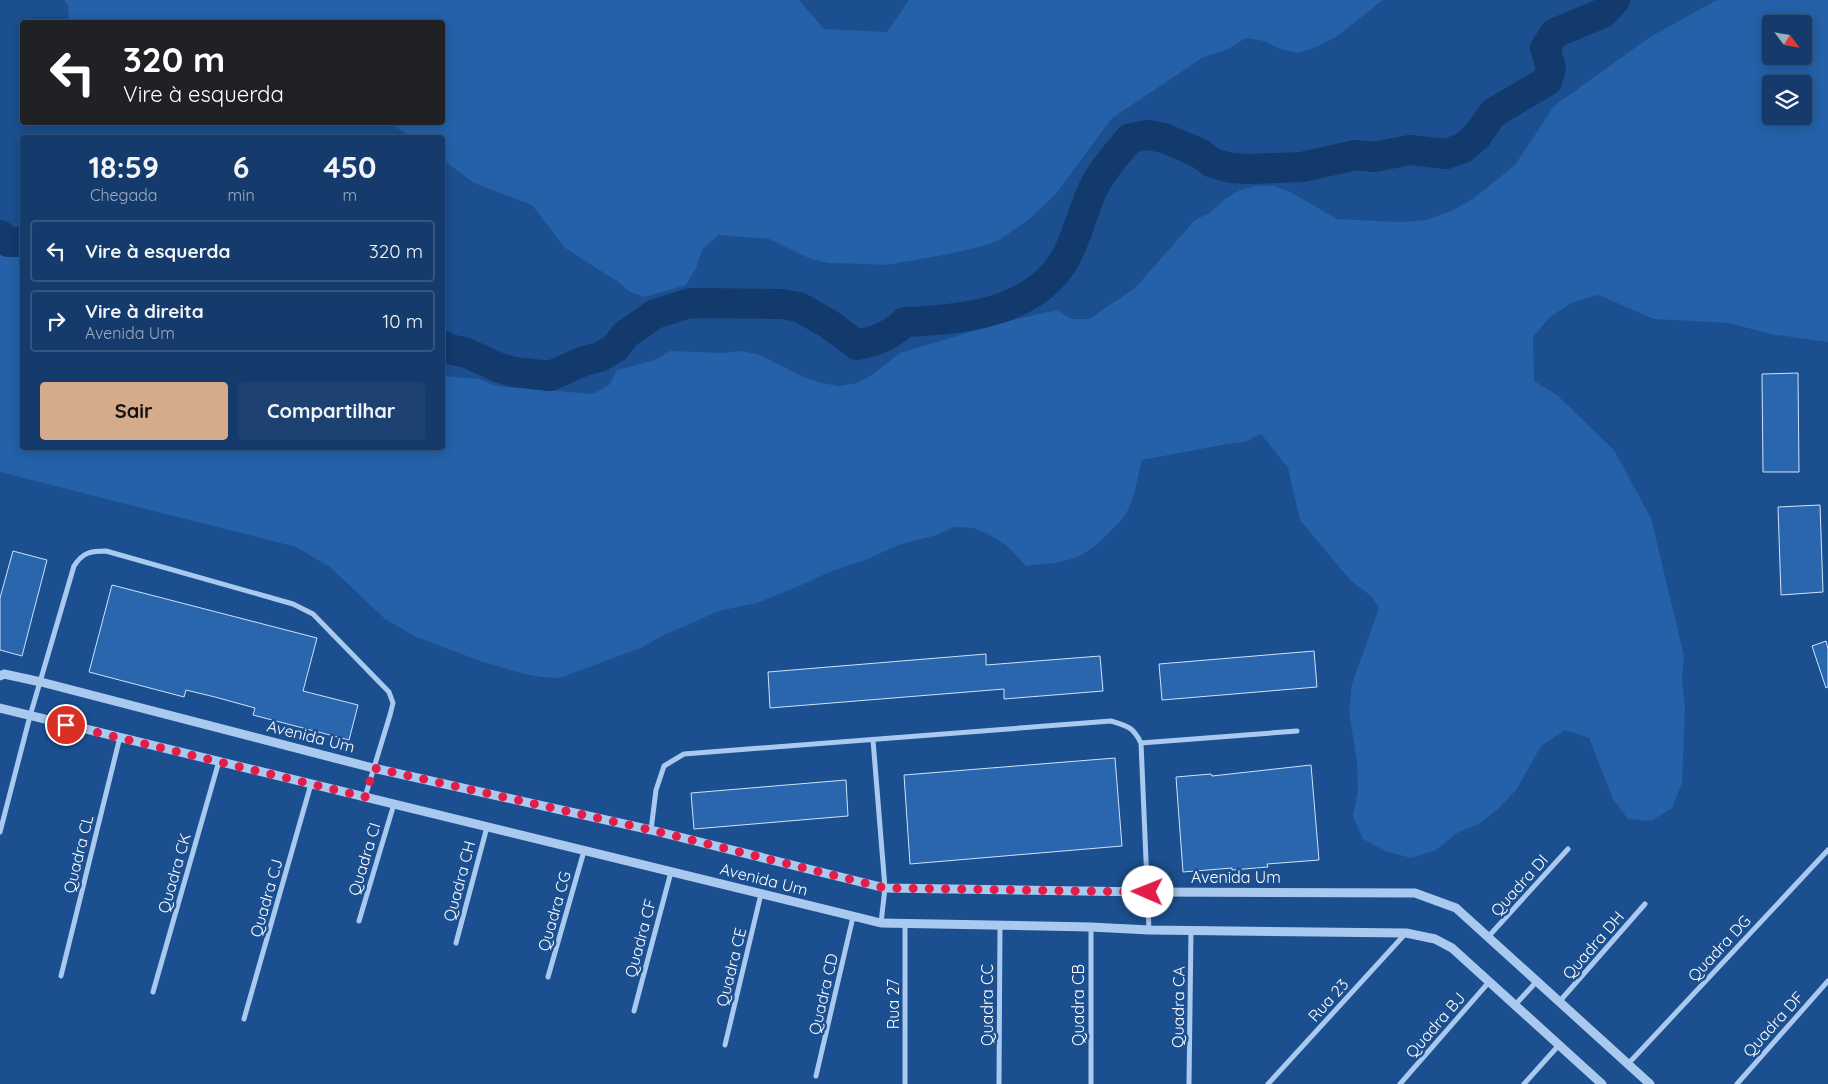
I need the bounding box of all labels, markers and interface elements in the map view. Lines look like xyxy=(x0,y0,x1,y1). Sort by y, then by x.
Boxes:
north arrow xyxy=(1762,15,1812,65)
map controls xyxy=(1762,15,1812,125)
text: 320 m xyxy=(123,37,225,81)
icon: left xyxy=(40,40,105,105)
button: layers xyxy=(1762,75,1812,125)
text: Vire à esquerda xyxy=(123,80,284,108)
text: 18:59 xyxy=(88,148,159,186)
text: 6 xyxy=(233,148,249,186)
text: 450 xyxy=(323,148,377,186)
text: Chegada xyxy=(90,185,158,205)
text: min xyxy=(228,185,255,205)
text: m xyxy=(343,185,357,205)
icon: left xyxy=(42,237,70,265)
text: Vire à esquerda xyxy=(85,239,230,263)
text: 320 m xyxy=(369,239,423,263)
text: Vire à direita xyxy=(85,299,204,323)
icon: right xyxy=(42,307,70,335)
text: 10 m xyxy=(382,309,423,333)
text: Avenida Um xyxy=(85,323,175,343)
button: Sair xyxy=(40,382,228,440)
button: Compartilhar xyxy=(238,382,425,440)
pin xyxy=(45,704,87,746)
icon: arrive xyxy=(52,711,80,739)
street label: Avenida Um xyxy=(265,715,357,757)
street label: Quadra CL xyxy=(59,812,97,895)
street label: Quadra CI xyxy=(343,820,385,898)
street label: Quadra CK xyxy=(153,831,195,915)
street label: Quadra CH xyxy=(439,838,479,924)
street label: Quadra DI xyxy=(1486,850,1552,920)
street label: Quadra CJ xyxy=(245,857,287,939)
street label: Avenida Um xyxy=(718,858,810,900)
position arrow xyxy=(1121,865,1173,917)
street label: Avenida Um xyxy=(1191,867,1281,887)
street label: Quadra CG xyxy=(533,869,575,953)
street label: Quadra CF xyxy=(620,897,660,979)
street label: Quadra DH xyxy=(1558,907,1628,983)
street label: Quadra DG xyxy=(1683,911,1755,985)
street label: Quadra CE xyxy=(712,926,750,1008)
street label: Quadra CD xyxy=(804,951,842,1037)
street label: Quadra CC xyxy=(977,964,997,1046)
street label: Quadra CB xyxy=(1068,964,1088,1046)
street label: Quadra CA xyxy=(1167,966,1189,1048)
street label: Rua 23 xyxy=(1304,974,1352,1026)
street label: Rua 27 xyxy=(883,979,903,1029)
street label: Quadra DF xyxy=(1738,987,1808,1061)
street label: Quadra BJ xyxy=(1401,988,1469,1062)

